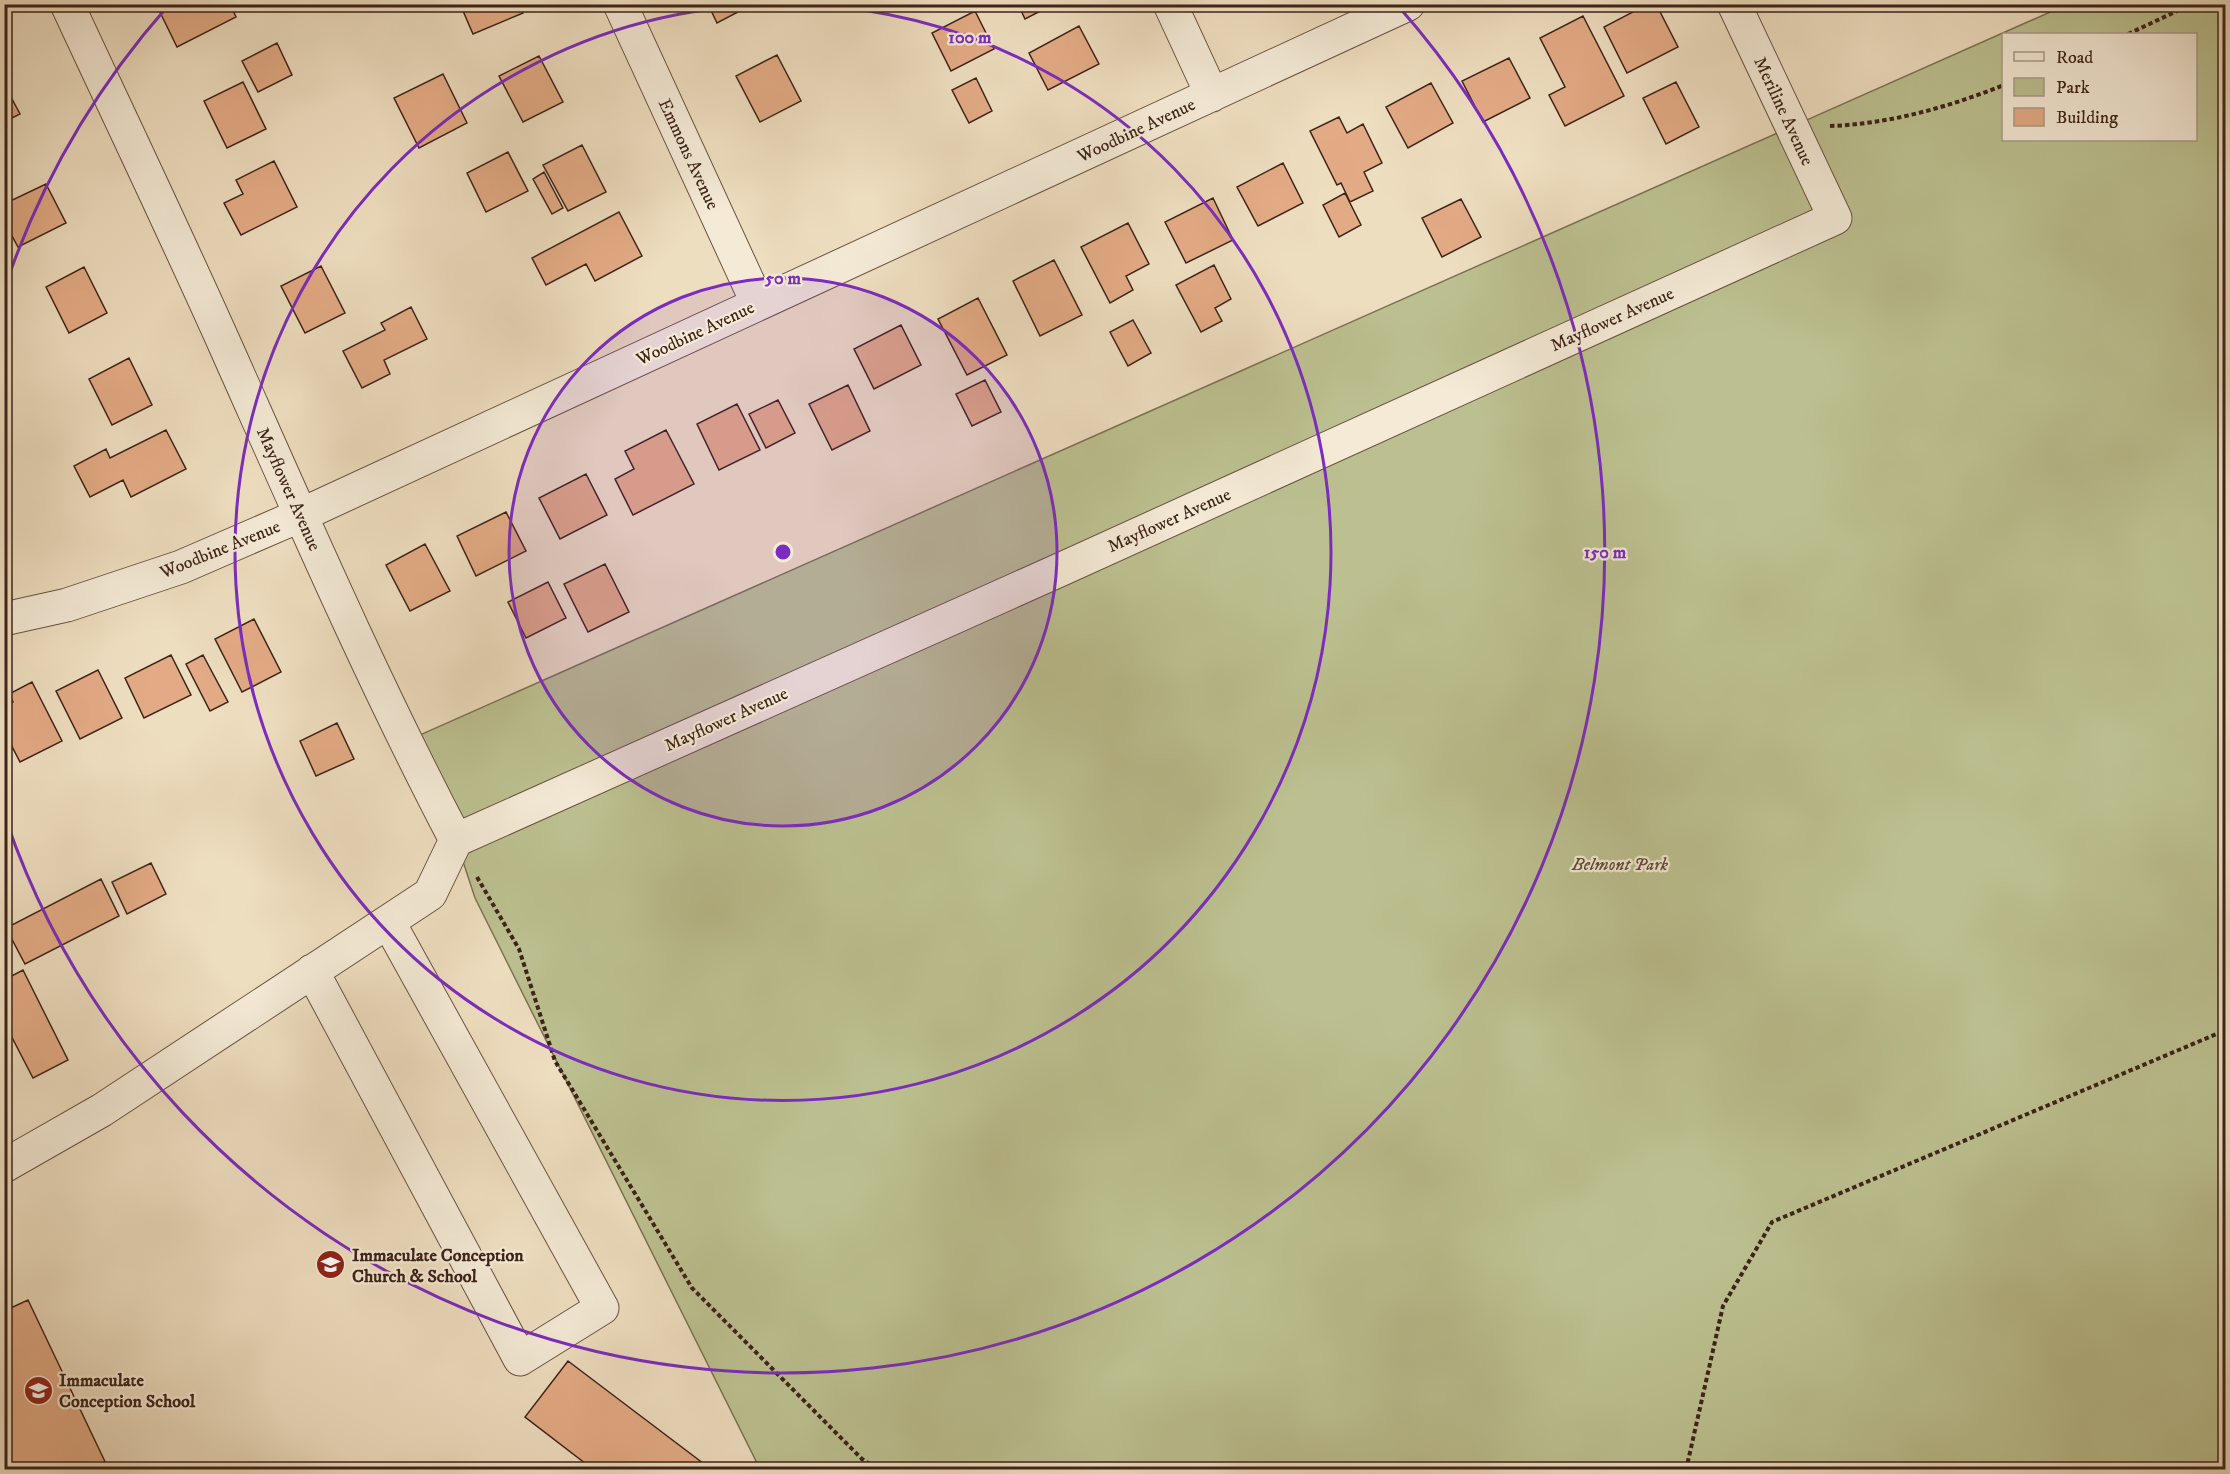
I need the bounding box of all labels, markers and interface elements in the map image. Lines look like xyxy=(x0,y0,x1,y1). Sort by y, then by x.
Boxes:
text: 100 m xyxy=(948,27,992,49)
legend xyxy=(2002,33,2197,141)
text: Road xyxy=(2056,47,2093,69)
street label: Meriline Avenue xyxy=(1748,53,1818,169)
text: Park xyxy=(2056,77,2090,99)
street label: Woodbine Avenue xyxy=(1073,94,1199,168)
street label: Emmons Avenue xyxy=(653,96,723,213)
text: Building xyxy=(2056,107,2118,129)
text: 50 m xyxy=(764,268,801,290)
street label: Mayflower Avenue xyxy=(1547,283,1678,357)
street label: Woodbine Avenue xyxy=(632,297,758,371)
street label: Mayflower Avenue xyxy=(251,424,325,555)
street label: Mayflower Avenue xyxy=(1104,484,1235,558)
street label: Woodbine Avenue xyxy=(156,516,284,584)
centre of rings xyxy=(773,542,793,562)
text: 150 m xyxy=(1584,542,1627,564)
street label: Mayflower Avenue xyxy=(661,683,792,757)
park label: Belmont Park xyxy=(1571,854,1669,876)
place label: Immaculate Conception Church & School xyxy=(352,1245,524,1288)
school or university icon: Immaculate Conception Church & School xyxy=(315,1249,347,1281)
place label: Immaculate Conception School xyxy=(59,1370,196,1413)
school or university icon: Immaculate Conception School xyxy=(22,1374,54,1406)

